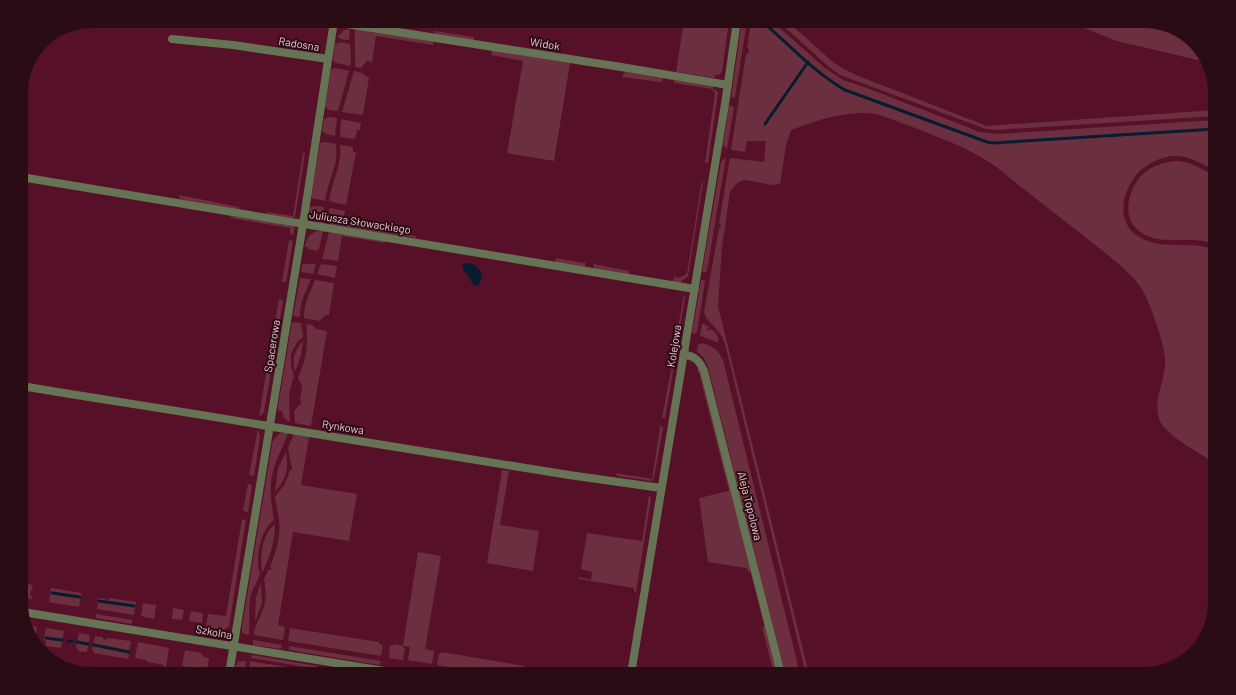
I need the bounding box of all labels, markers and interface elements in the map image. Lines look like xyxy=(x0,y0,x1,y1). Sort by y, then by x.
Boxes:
street label: Radosna xyxy=(278,34,320,53)
street label: Widok xyxy=(529,35,561,52)
street label: Juliusza Słowackiego xyxy=(308,207,412,236)
street label: Spacerowa xyxy=(261,319,282,373)
street label: Kolejowa xyxy=(664,324,683,368)
street label: Rynkowa xyxy=(321,417,365,436)
street label: Aleja Topolowa xyxy=(736,470,765,542)
street label: Szkolna xyxy=(195,622,233,641)

